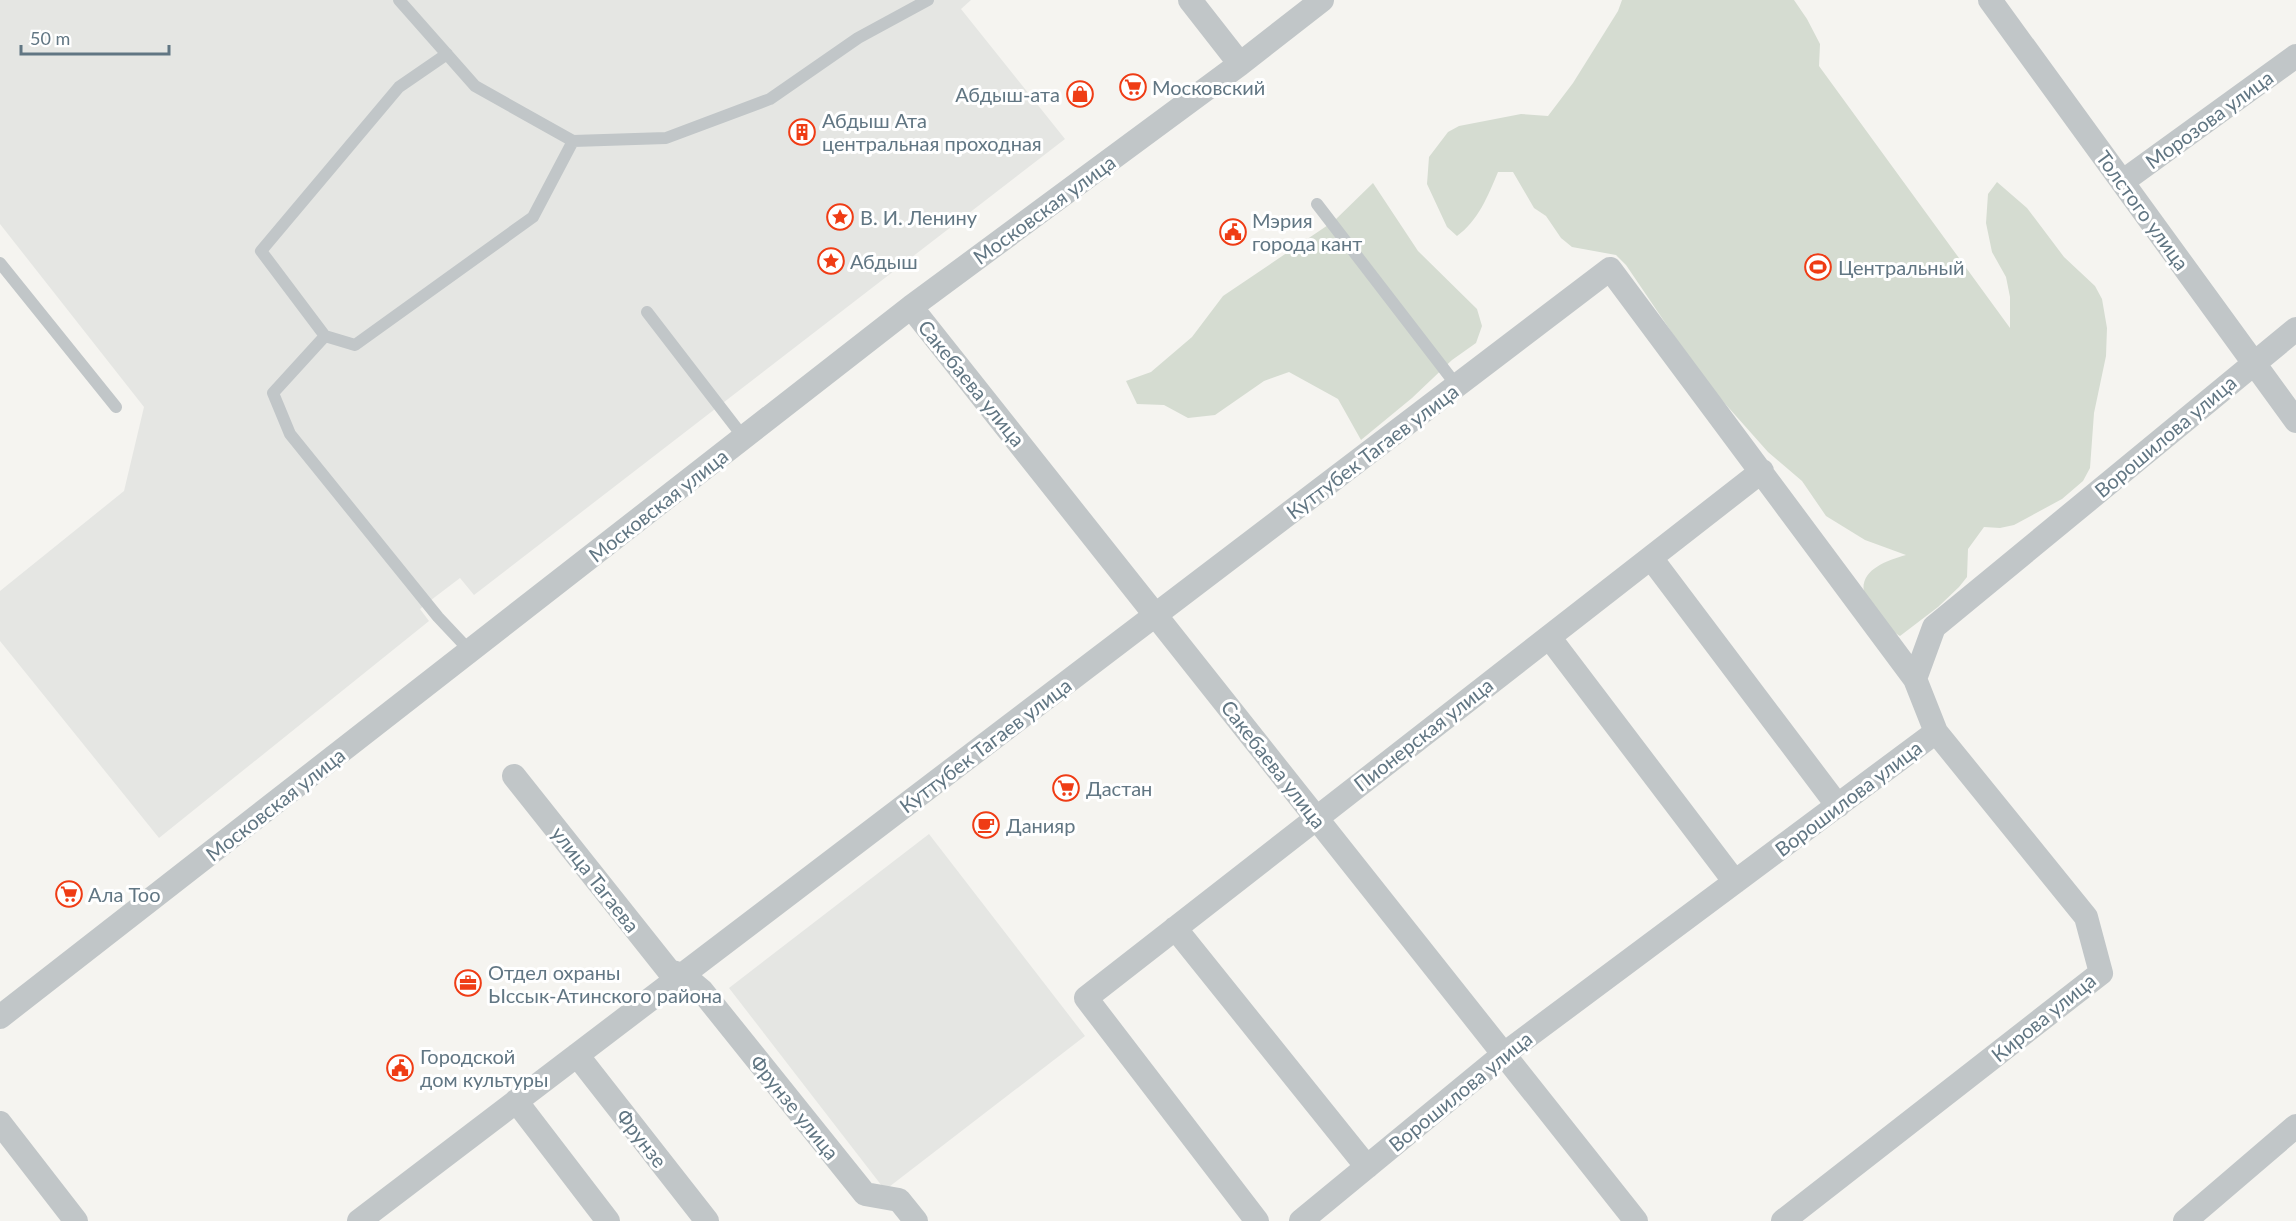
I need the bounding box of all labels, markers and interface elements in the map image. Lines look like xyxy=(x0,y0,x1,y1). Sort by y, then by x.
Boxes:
scale bar xyxy=(21,18,170,56)
text: 50 m xyxy=(30,27,70,49)
street label: Морозова улица xyxy=(2141,65,2277,173)
supermarket icon: Московский xyxy=(1118,72,1148,102)
place label: Московский xyxy=(1152,75,1265,99)
shop icon: Абдыш-ата xyxy=(1065,79,1095,109)
place label: Абдыш-ата xyxy=(955,82,1060,106)
place label: Абдыш Ата центральная проходная xyxy=(822,108,1042,155)
building icon: Абдыш Ата центральная проходная xyxy=(787,117,817,147)
street label: Толстого улица xyxy=(2092,146,2194,274)
street label: Московская улица xyxy=(968,149,1120,269)
place icon: В. И. Ленину xyxy=(825,202,855,232)
place label: В. И. Ленину xyxy=(860,205,978,229)
place label: Мэрия города кант xyxy=(1252,208,1362,255)
public building icon: Мэрия города кант xyxy=(1218,217,1248,247)
place icon: Абдыш xyxy=(816,246,846,276)
place label: Абдыш xyxy=(850,249,918,273)
sports icon: Центральный xyxy=(1803,252,1833,282)
place label: Центральный xyxy=(1838,255,1965,279)
street label: Сакебаева улица xyxy=(914,315,1030,451)
street label: Ворошилова улица xyxy=(2089,370,2241,502)
street label: Куттубек Тагаев улица xyxy=(1281,379,1463,523)
street label: Московская улица xyxy=(584,443,732,567)
street label: Пионерская улица xyxy=(1349,672,1497,796)
street label: Куттубек Тагаев улица xyxy=(894,673,1076,817)
street label: Сакебаева улица xyxy=(1217,695,1331,833)
street label: Ворошилова улица xyxy=(1770,735,1926,861)
street label: Московская улица xyxy=(201,742,349,866)
supermarket icon: Дастан xyxy=(1051,773,1081,803)
place label: Дастан xyxy=(1086,776,1152,800)
cafe icon: Данияр xyxy=(971,810,1001,840)
place label: Данияр xyxy=(1006,813,1075,837)
street label: улица Тагаева xyxy=(547,821,645,937)
supermarket icon: Ала Тоо xyxy=(54,879,84,909)
place label: Ала Тоо xyxy=(88,882,161,906)
place label: Отдел охраны Ыссык-Атинского района xyxy=(488,960,722,1007)
office icon: Отдел охраны Ыссык-Атинского района xyxy=(453,968,483,998)
street label: Кирова улица xyxy=(1986,968,2100,1066)
street label: Ворошилова улица xyxy=(1384,1026,1536,1156)
place label: Городской дом культуры xyxy=(420,1044,548,1091)
street label: Фрунзе улица xyxy=(746,1050,844,1164)
public building icon: Городской дом культуры xyxy=(385,1053,415,1083)
street label: Фрунзе xyxy=(612,1104,672,1172)

